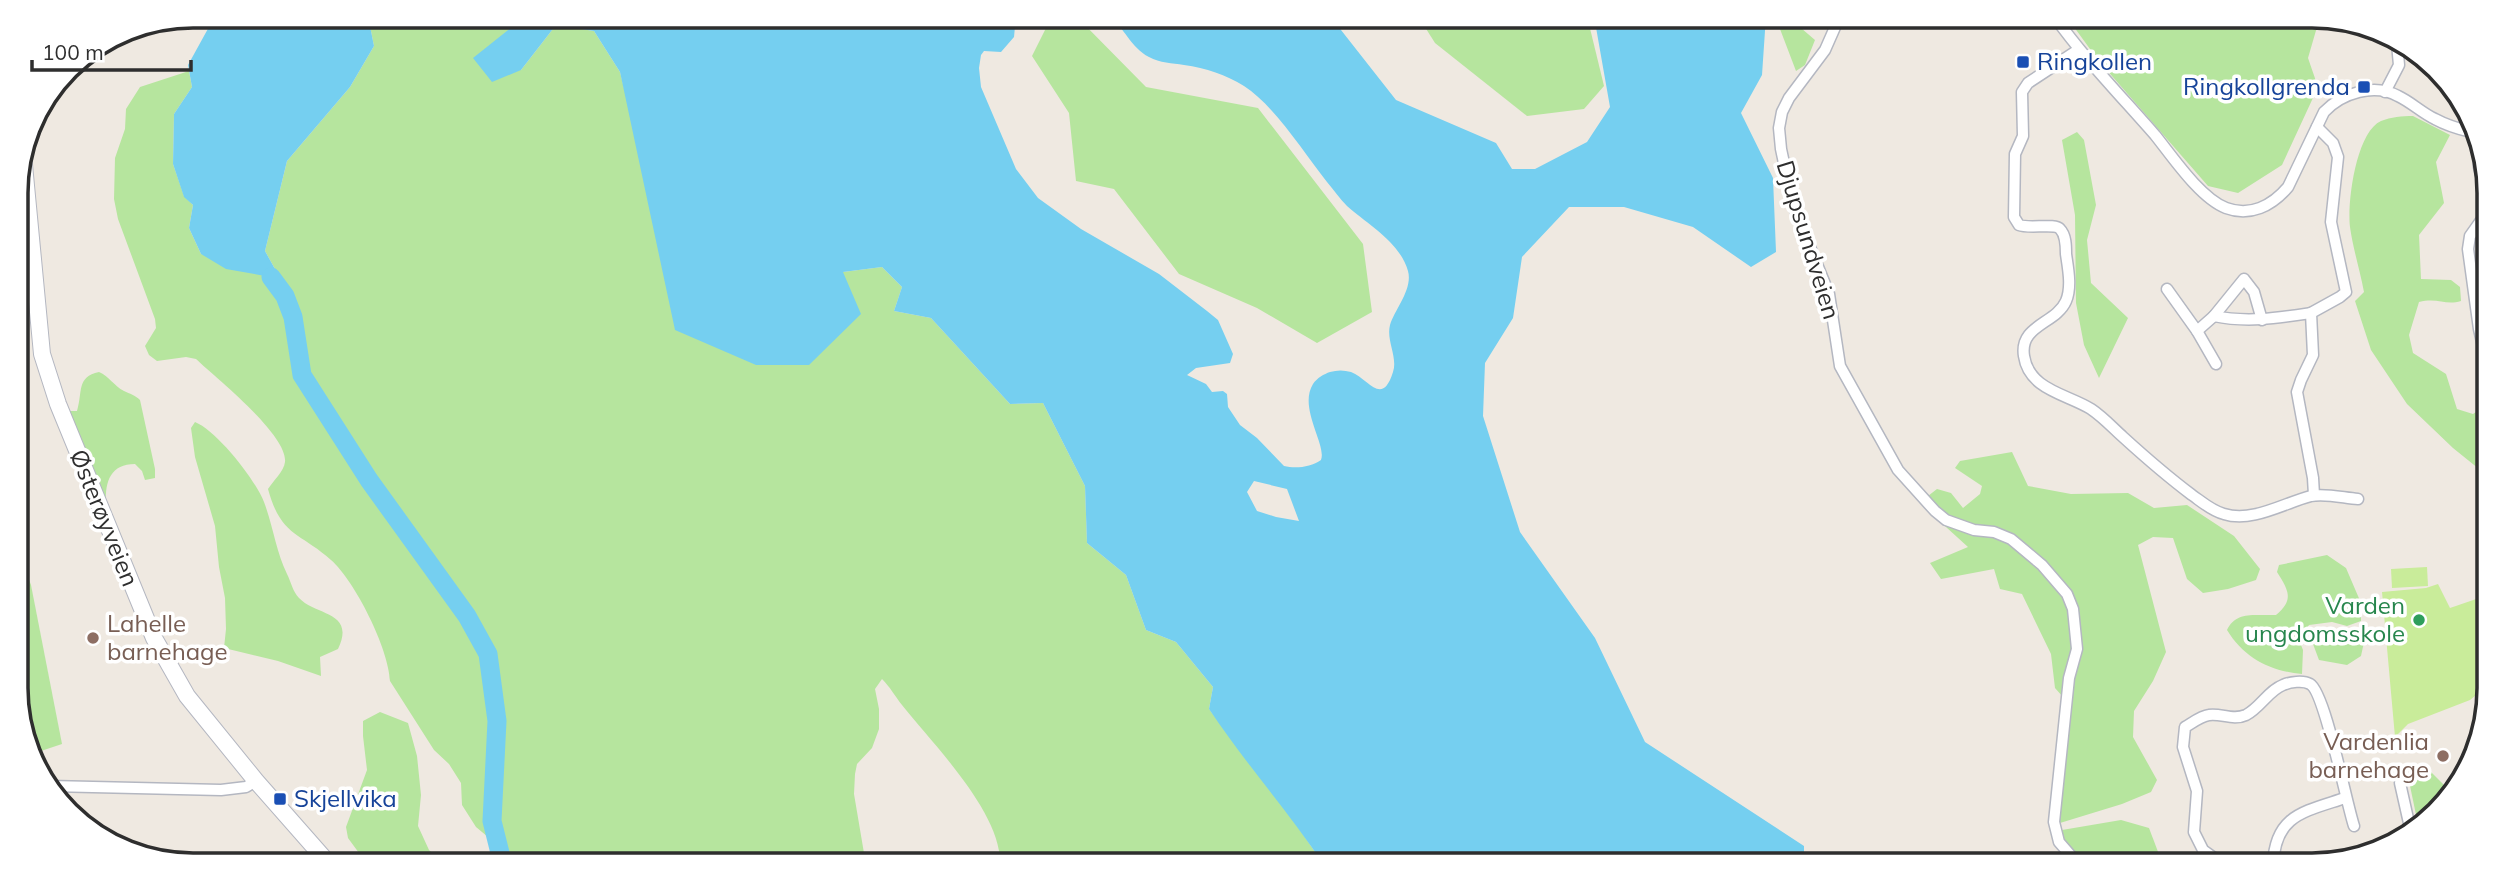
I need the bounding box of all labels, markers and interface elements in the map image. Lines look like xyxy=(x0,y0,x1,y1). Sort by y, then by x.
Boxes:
scale bar xyxy=(32,28,191,72)
text: 100 m xyxy=(42,39,104,65)
place label: Ringkollen xyxy=(2037,46,2152,76)
marker: Ringkollen xyxy=(2015,54,2031,70)
place label: Ringkollgrenda xyxy=(2183,71,2350,101)
marker: Ringkollgrenda xyxy=(2356,79,2372,95)
street label: Djupsundveien xyxy=(1771,157,1847,323)
street label: Østerøyveien xyxy=(64,445,146,591)
place label: Varden ungdomsskole xyxy=(2245,590,2405,648)
place label: Lahelle barnehage xyxy=(107,608,228,666)
marker: Varden ungdomsskole xyxy=(2411,612,2427,628)
marker: Lahelle barnehage xyxy=(85,630,101,646)
place label: Vardenlia barnehage xyxy=(2308,726,2429,784)
marker: Vardenlia barnehage xyxy=(2435,748,2451,764)
place label: Skjellvika xyxy=(294,783,397,813)
marker: Skjellvika xyxy=(272,791,288,807)

